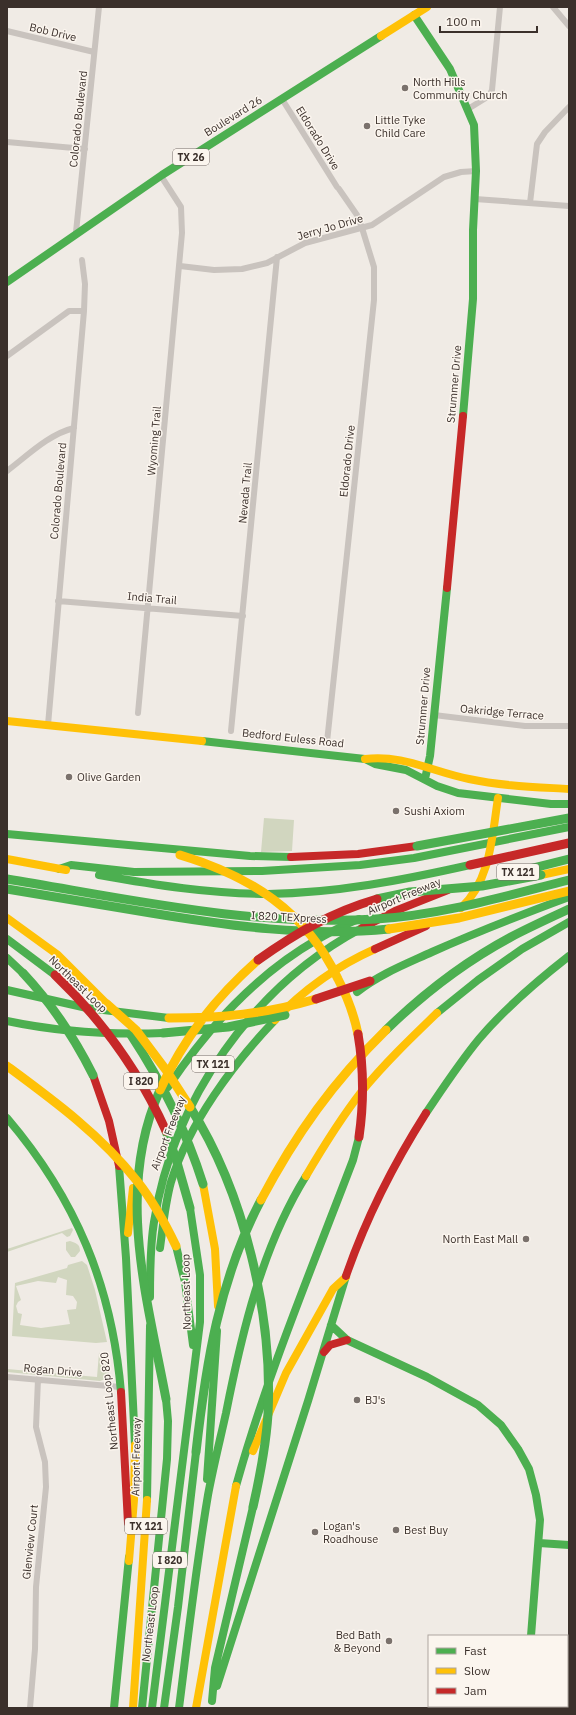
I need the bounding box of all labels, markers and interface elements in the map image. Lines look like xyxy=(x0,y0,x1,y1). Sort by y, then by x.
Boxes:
scale bar xyxy=(440,8,537,34)
text: 100 m xyxy=(446,14,481,29)
street label: Bob Drive xyxy=(28,20,78,44)
street label: Colorado Boulevard xyxy=(66,70,90,168)
place label: North Hills Community Church xyxy=(413,75,507,102)
marker: North Hills Community Church xyxy=(400,83,410,93)
street label: Boulevard 26 xyxy=(201,93,265,139)
street label: Eldorado Drive xyxy=(293,104,343,172)
place label: Little Tyke Child Care xyxy=(375,113,426,140)
marker: Little Tyke Child Care xyxy=(362,121,372,131)
road number: TX 26 xyxy=(173,149,209,165)
street label: Jerry Jo Drive xyxy=(295,211,365,243)
street label: Strummer Drive xyxy=(444,345,464,423)
street label: Wyoming Trail xyxy=(144,406,164,476)
street label: Eldorado Drive xyxy=(336,424,358,498)
street label: Colorado Boulevard xyxy=(47,442,69,540)
street label: Nevada Trail xyxy=(235,462,255,524)
street label: India Trail xyxy=(127,589,177,607)
street label: Strummer Drive xyxy=(413,667,433,745)
street label: Oakridge Terrace xyxy=(460,701,544,723)
street label: Bedford Euless Road xyxy=(241,726,345,750)
place label: Olive Garden xyxy=(77,770,141,784)
marker: Olive Garden xyxy=(64,772,74,782)
place label: Sushi Axiom xyxy=(404,804,465,818)
marker: Sushi Axiom xyxy=(391,806,401,816)
road number: TX 121 xyxy=(497,864,539,880)
street label: Airport Freeway xyxy=(365,874,443,918)
street label: I 820 TEXpress xyxy=(251,908,327,926)
street label: Northeast Loop xyxy=(46,953,110,1015)
road number: TX 121 xyxy=(192,1056,234,1072)
road number: I 820 xyxy=(124,1073,158,1089)
street label: Airport Freeway xyxy=(147,1093,189,1172)
place label: North East Mall xyxy=(443,1232,518,1246)
marker: North East Mall xyxy=(521,1234,531,1244)
street label: Northeast Loop xyxy=(178,1254,194,1330)
street label: Northeast Loop 820 xyxy=(97,1351,121,1451)
street label: Rogan Drive xyxy=(23,1360,83,1380)
place label: BJ's xyxy=(365,1393,386,1407)
marker: BJ's xyxy=(352,1395,362,1405)
street label: Airport Freeway xyxy=(128,1417,144,1496)
street label: Glenview Court xyxy=(19,1504,41,1580)
road number: TX 121 xyxy=(125,1518,167,1534)
place label: Logan's Roadhouse xyxy=(323,1519,378,1546)
place label: Best Buy xyxy=(404,1523,448,1537)
marker: Best Buy xyxy=(391,1525,401,1535)
marker: Logan's Roadhouse xyxy=(310,1527,320,1537)
road number: I 820 xyxy=(153,1552,187,1568)
street label: Northeast Loop xyxy=(138,1585,162,1663)
place label: Bed Bath & Beyond xyxy=(333,1628,381,1655)
legend xyxy=(428,1635,568,1707)
marker: Bed Bath & Beyond xyxy=(384,1636,394,1646)
text: Fast xyxy=(464,1643,487,1658)
text: Slow xyxy=(464,1663,490,1678)
text: Jam xyxy=(464,1683,487,1698)

